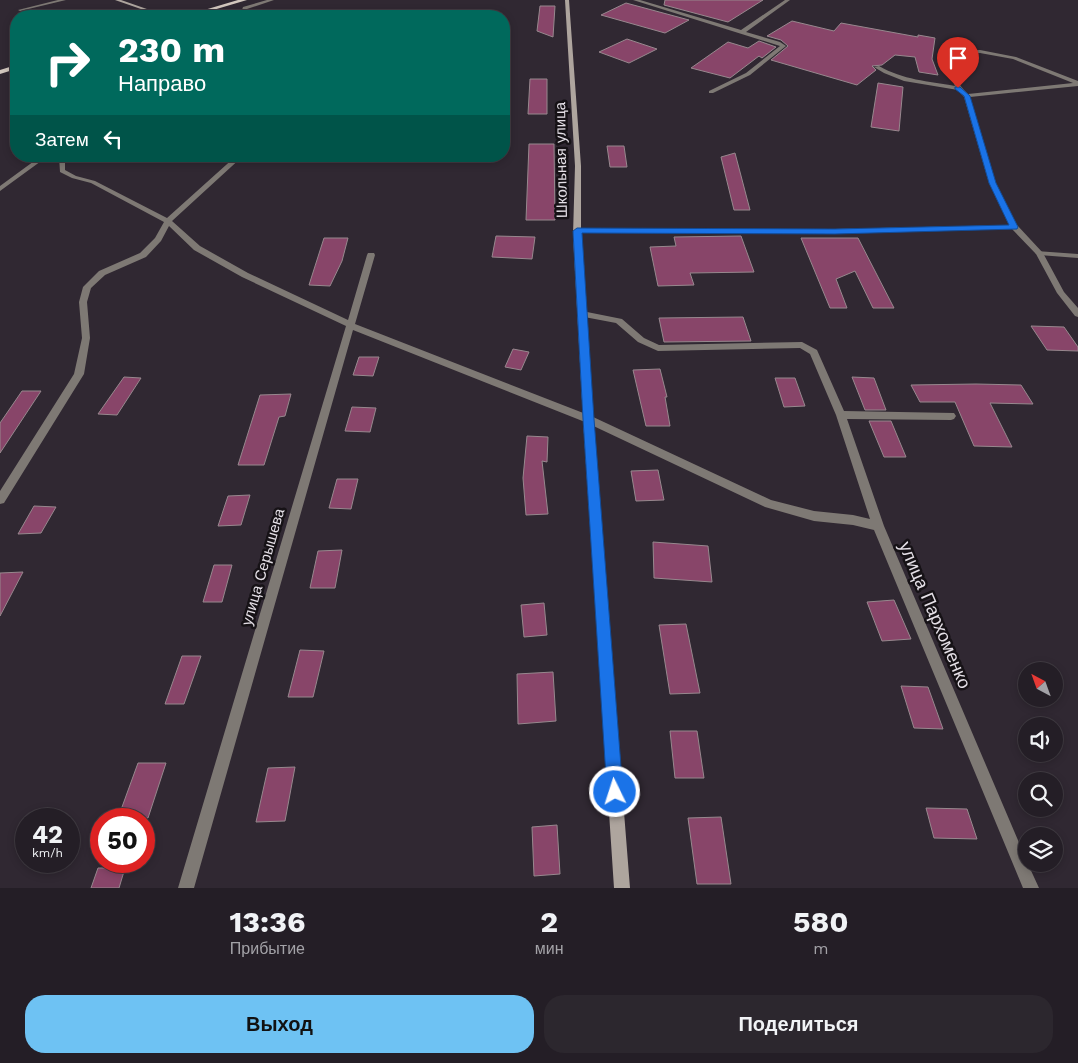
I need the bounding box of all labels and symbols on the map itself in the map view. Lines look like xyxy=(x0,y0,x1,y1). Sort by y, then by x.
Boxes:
pin xyxy=(937,37,979,88)
street label: Школьная улица xyxy=(551,101,571,218)
street label: улица Серышева xyxy=(238,506,289,628)
street label: улица Пархоменко xyxy=(895,538,976,691)
north arrow xyxy=(1018,662,1062,708)
position arrow xyxy=(588,765,640,817)
speed limit sign: 50 xyxy=(90,808,155,873)

